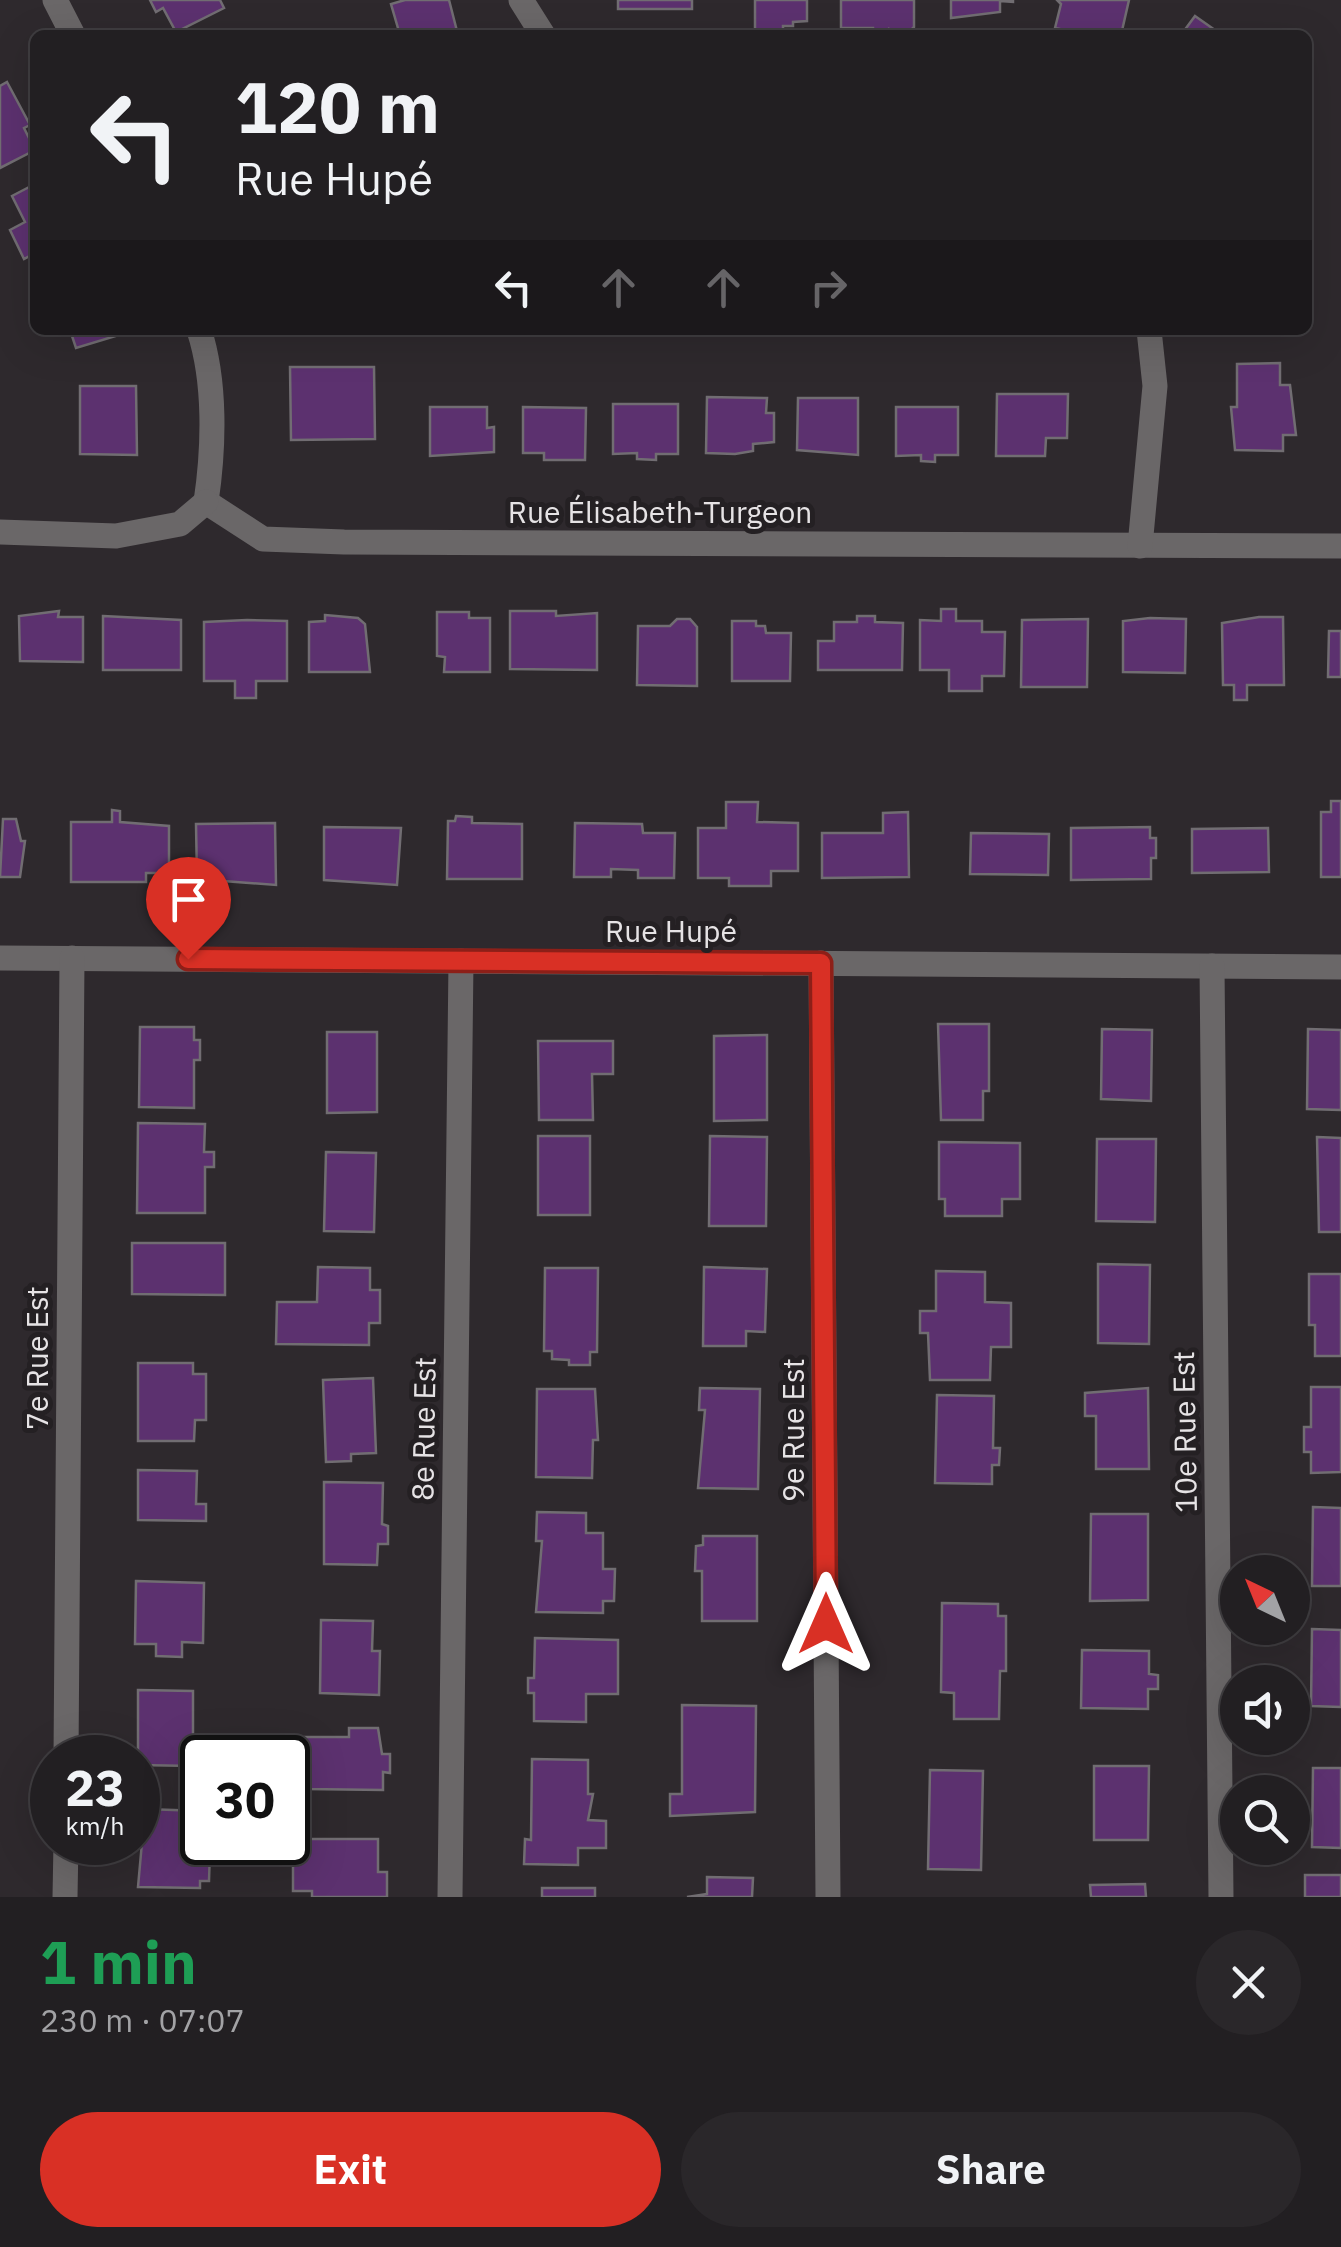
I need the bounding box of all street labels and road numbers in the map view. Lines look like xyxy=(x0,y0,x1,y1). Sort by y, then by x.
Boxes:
street label: Rue Élisabeth-Turgeon xyxy=(508,492,812,531)
street label: Rue Hupé xyxy=(605,911,737,950)
street label: 7e Rue Est xyxy=(17,1286,56,1430)
street label: 10e Rue Est xyxy=(1163,1351,1205,1513)
street label: 8e Rue Est xyxy=(402,1357,444,1501)
street label: 9e Rue Est xyxy=(773,1358,812,1502)

